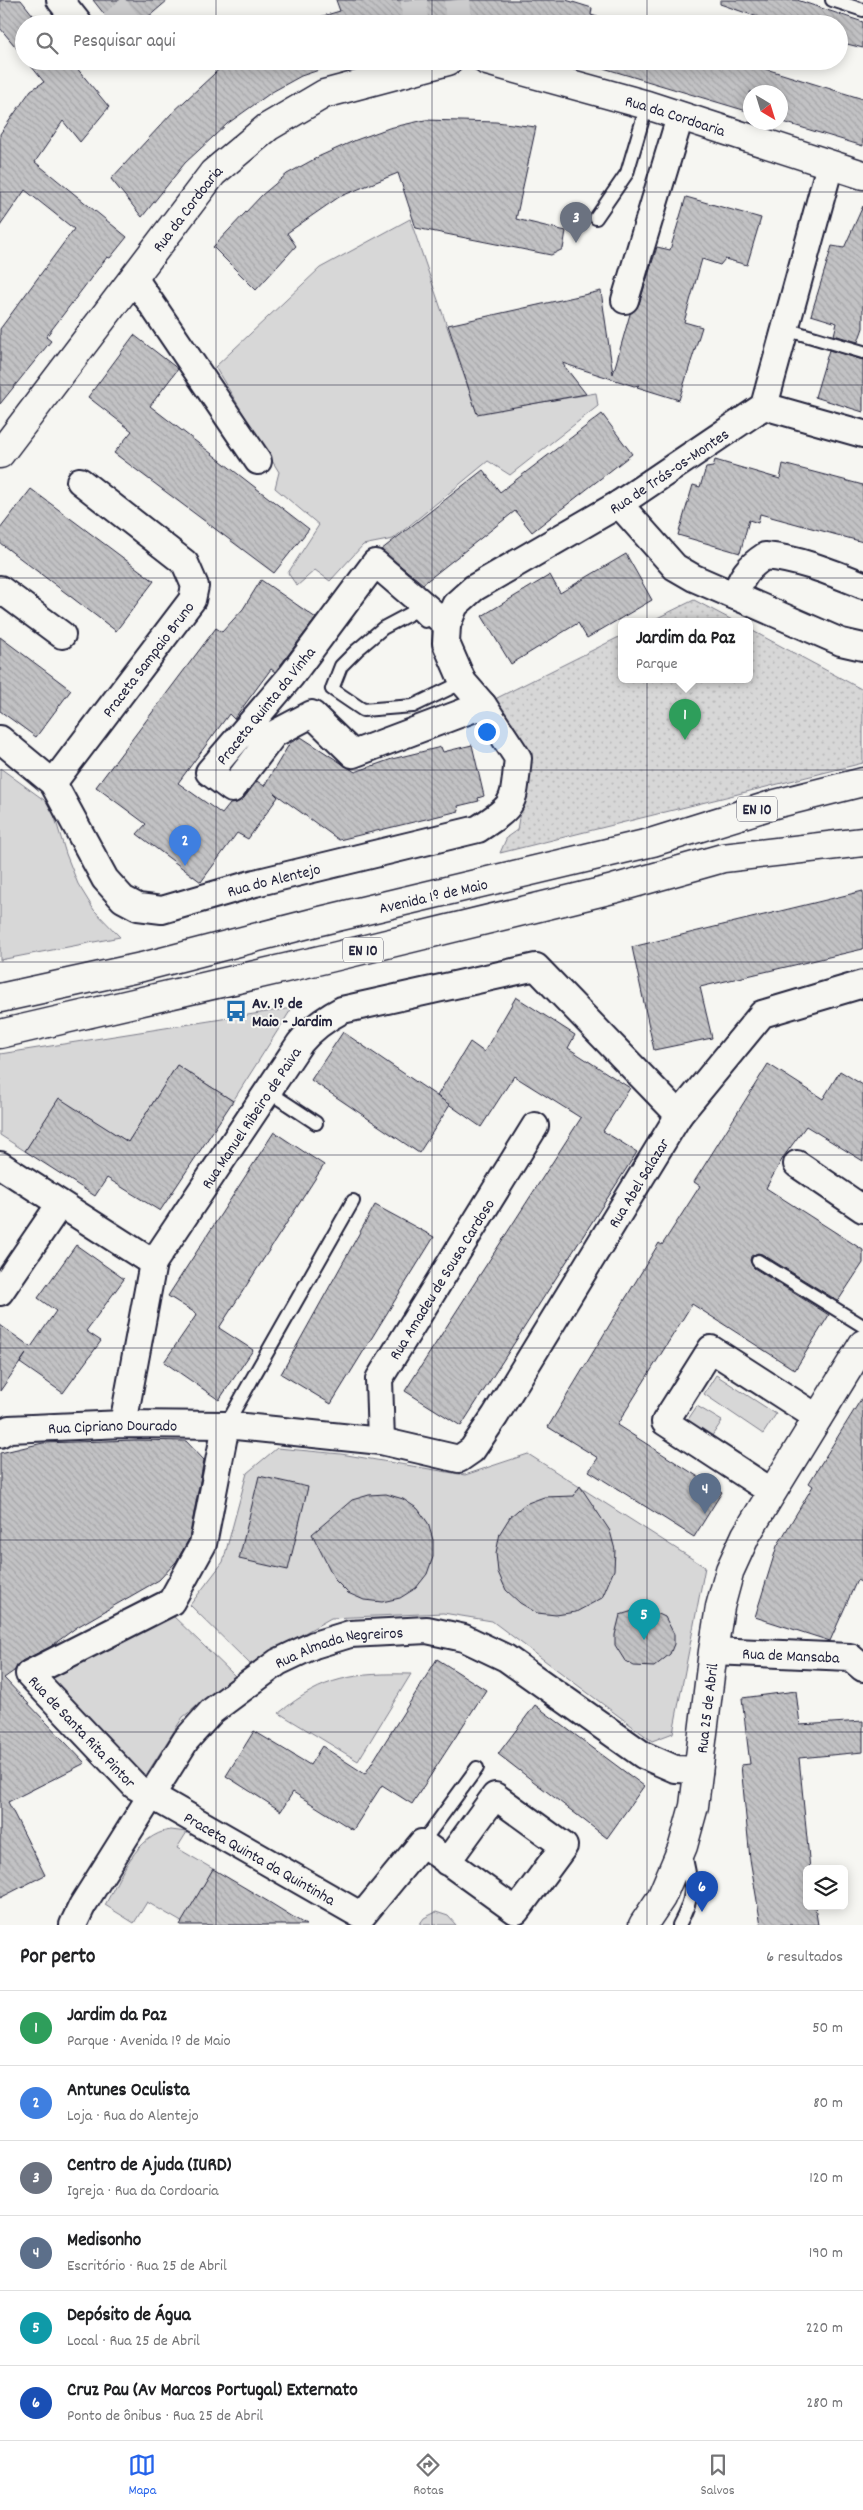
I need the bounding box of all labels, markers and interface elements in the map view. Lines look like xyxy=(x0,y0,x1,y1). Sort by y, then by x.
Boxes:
search box xyxy=(15,15,848,70)
icon: search xyxy=(33,29,61,57)
text: Pesquisar aqui xyxy=(73,29,175,56)
north arrow xyxy=(743,85,788,130)
street label: Rua da Cordoaria xyxy=(622,90,728,144)
street label: Rua da Cordoaria xyxy=(148,160,229,258)
pin: 3 xyxy=(560,202,592,243)
street label: Rua de Trás-os-Montes xyxy=(606,424,735,521)
street label: Praceta Sampaio Bruno xyxy=(98,597,201,723)
popup xyxy=(618,618,753,683)
text: Jardim da Paz xyxy=(636,626,735,653)
street label: Praceta Quinta da Vinha xyxy=(212,642,322,771)
text: Parque xyxy=(636,653,677,676)
pin: 1 xyxy=(669,699,701,740)
your location xyxy=(474,719,500,745)
road number: EN 10 xyxy=(737,796,777,822)
pin: 2 xyxy=(169,825,201,866)
street label: Rua do Alentejo xyxy=(225,859,323,904)
street label: Avenida 1º de Maio xyxy=(377,874,490,921)
road number: EN 10 xyxy=(343,938,383,962)
place label: Av. 1º de Maio - Jardim xyxy=(252,993,332,1034)
bus stop icon: Av. 1º de Maio - Jardim xyxy=(223,998,249,1024)
street label: Rua Manuel Ribeiro de Paiva xyxy=(197,1043,308,1194)
street label: Rua Abel Salazar xyxy=(604,1134,676,1233)
street label: Rua Amadeu de Sousa Cardoso xyxy=(385,1195,501,1365)
street label: Rua Cipriano Dourado xyxy=(48,1415,177,1441)
pin: 4 xyxy=(689,1473,721,1514)
pin: 5 xyxy=(628,1599,660,1640)
street label: Rua Almada Negreiros xyxy=(272,1622,404,1676)
street label: Rua de Mansaba xyxy=(742,1643,840,1671)
street label: Rua 25 de Abril xyxy=(692,1662,725,1755)
street label: Rua de Santa Rita Pintor xyxy=(22,1671,140,1794)
street label: Praceta Quinta da Quintinha xyxy=(179,1807,339,1913)
map controls xyxy=(803,1865,848,1910)
button: layers xyxy=(803,1865,848,1910)
pin: 6 xyxy=(686,1871,718,1912)
text: Por perto xyxy=(20,1943,95,1973)
text: 6 resultados xyxy=(766,1946,843,1969)
text: Jardim da Paz xyxy=(67,2003,167,2030)
text: 1 xyxy=(34,2017,38,2040)
text: 50 m xyxy=(812,2017,843,2040)
text: Parque · Avenida 1º de Maio xyxy=(67,2030,231,2053)
text: Antunes Oculista xyxy=(67,2078,190,2105)
text: 2 xyxy=(33,2092,40,2115)
text: 80 m xyxy=(813,2092,843,2115)
text: Loja · Rua do Alentejo xyxy=(67,2105,199,2128)
text: Centro de Ajuda (IURD) xyxy=(67,2153,231,2180)
text: 3 xyxy=(32,2167,40,2190)
text: 120 m xyxy=(809,2167,843,2190)
text: Igreja · Rua da Cordoaria xyxy=(67,2180,219,2203)
text: Medisonho xyxy=(67,2228,141,2255)
text: 4 xyxy=(33,2242,39,2265)
text: 190 m xyxy=(809,2242,843,2265)
text: Escritório · Rua 25 de Abril xyxy=(67,2255,227,2278)
text: Depósito de Água xyxy=(67,2303,191,2330)
text: 5 xyxy=(32,2317,40,2340)
text: 220 m xyxy=(806,2317,843,2340)
text: Local · Rua 25 de Abril xyxy=(67,2330,200,2353)
text: Cruz Pau (Av Marcos Portugal) Externato xyxy=(67,2378,358,2405)
text: 6 xyxy=(32,2392,40,2415)
text: 280 m xyxy=(806,2392,843,2415)
text: Ponto de ônibus · Rua 25 de Abril xyxy=(67,2405,263,2428)
tab: Mapa xyxy=(128,2451,156,2501)
tab: Rotas xyxy=(413,2451,444,2501)
tab: Salvos xyxy=(701,2451,735,2501)

